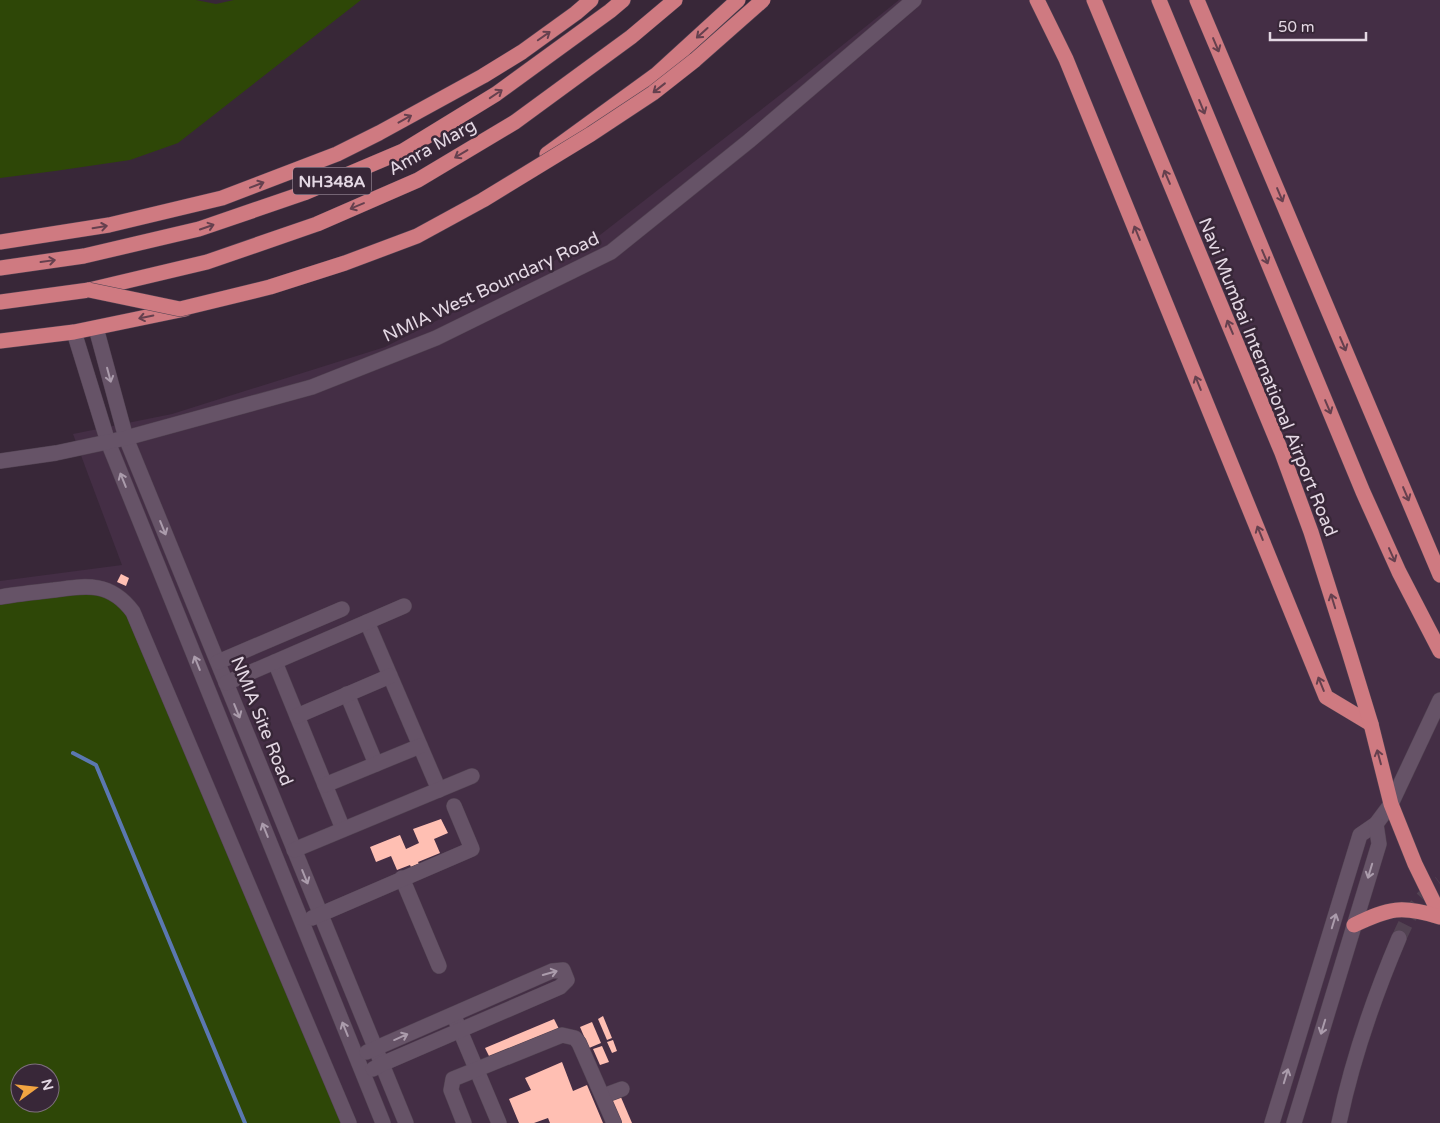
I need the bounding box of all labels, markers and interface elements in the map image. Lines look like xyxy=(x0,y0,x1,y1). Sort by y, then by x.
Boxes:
scale bar xyxy=(1270,10,1366,42)
text: 50 m xyxy=(1278,18,1315,36)
one-way arrow xyxy=(696,27,709,39)
one-way arrow xyxy=(537,31,551,41)
one-way arrow xyxy=(1212,37,1222,52)
one-way arrow xyxy=(652,83,666,93)
one-way arrow xyxy=(489,88,503,98)
one-way arrow xyxy=(1198,99,1207,114)
street label: Amra Marg xyxy=(384,114,480,180)
one-way arrow xyxy=(397,114,412,123)
one-way arrow xyxy=(455,150,469,160)
road number: NH348A xyxy=(293,168,371,195)
one-way arrow xyxy=(1162,170,1171,185)
one-way arrow xyxy=(249,180,264,189)
one-way arrow xyxy=(1275,187,1285,202)
one-way arrow xyxy=(350,202,365,212)
street label: Navi Mumbai International Airport Road xyxy=(1194,214,1342,540)
one-way arrow xyxy=(92,221,108,231)
one-way arrow xyxy=(199,222,214,231)
one-way arrow xyxy=(1131,225,1140,240)
street label: NMIA West Boundary Road xyxy=(379,227,603,347)
one-way arrow xyxy=(1260,249,1270,264)
one-way arrow xyxy=(40,256,56,266)
one-way arrow xyxy=(138,313,154,323)
one-way arrow xyxy=(1224,320,1233,335)
one-way arrow xyxy=(1338,336,1348,351)
one-way arrow xyxy=(105,366,114,382)
one-way arrow xyxy=(1193,376,1203,391)
one-way arrow xyxy=(1323,399,1333,414)
one-way arrow xyxy=(118,473,127,488)
one-way arrow xyxy=(1402,486,1411,501)
one-way arrow xyxy=(158,520,168,535)
one-way arrow xyxy=(1254,526,1263,541)
one-way arrow xyxy=(1387,547,1397,562)
one-way arrow xyxy=(1328,594,1338,610)
street label: NMIA Site Road xyxy=(226,653,298,789)
one-way arrow xyxy=(192,656,202,671)
one-way arrow xyxy=(1316,677,1325,692)
one-way arrow xyxy=(233,703,243,718)
one-way arrow xyxy=(1374,749,1383,765)
one-way arrow xyxy=(260,823,269,838)
one-way arrow xyxy=(1365,863,1375,879)
one-way arrow xyxy=(301,869,311,884)
one-way arrow xyxy=(1329,913,1339,929)
one-way arrow xyxy=(542,967,558,977)
one-way arrow xyxy=(1318,1018,1327,1034)
one-way arrow xyxy=(340,1022,350,1037)
one-way arrow xyxy=(393,1032,408,1042)
north arrow xyxy=(10,1063,60,1113)
one-way arrow xyxy=(1282,1069,1291,1085)
text: N xyxy=(37,1077,57,1092)

